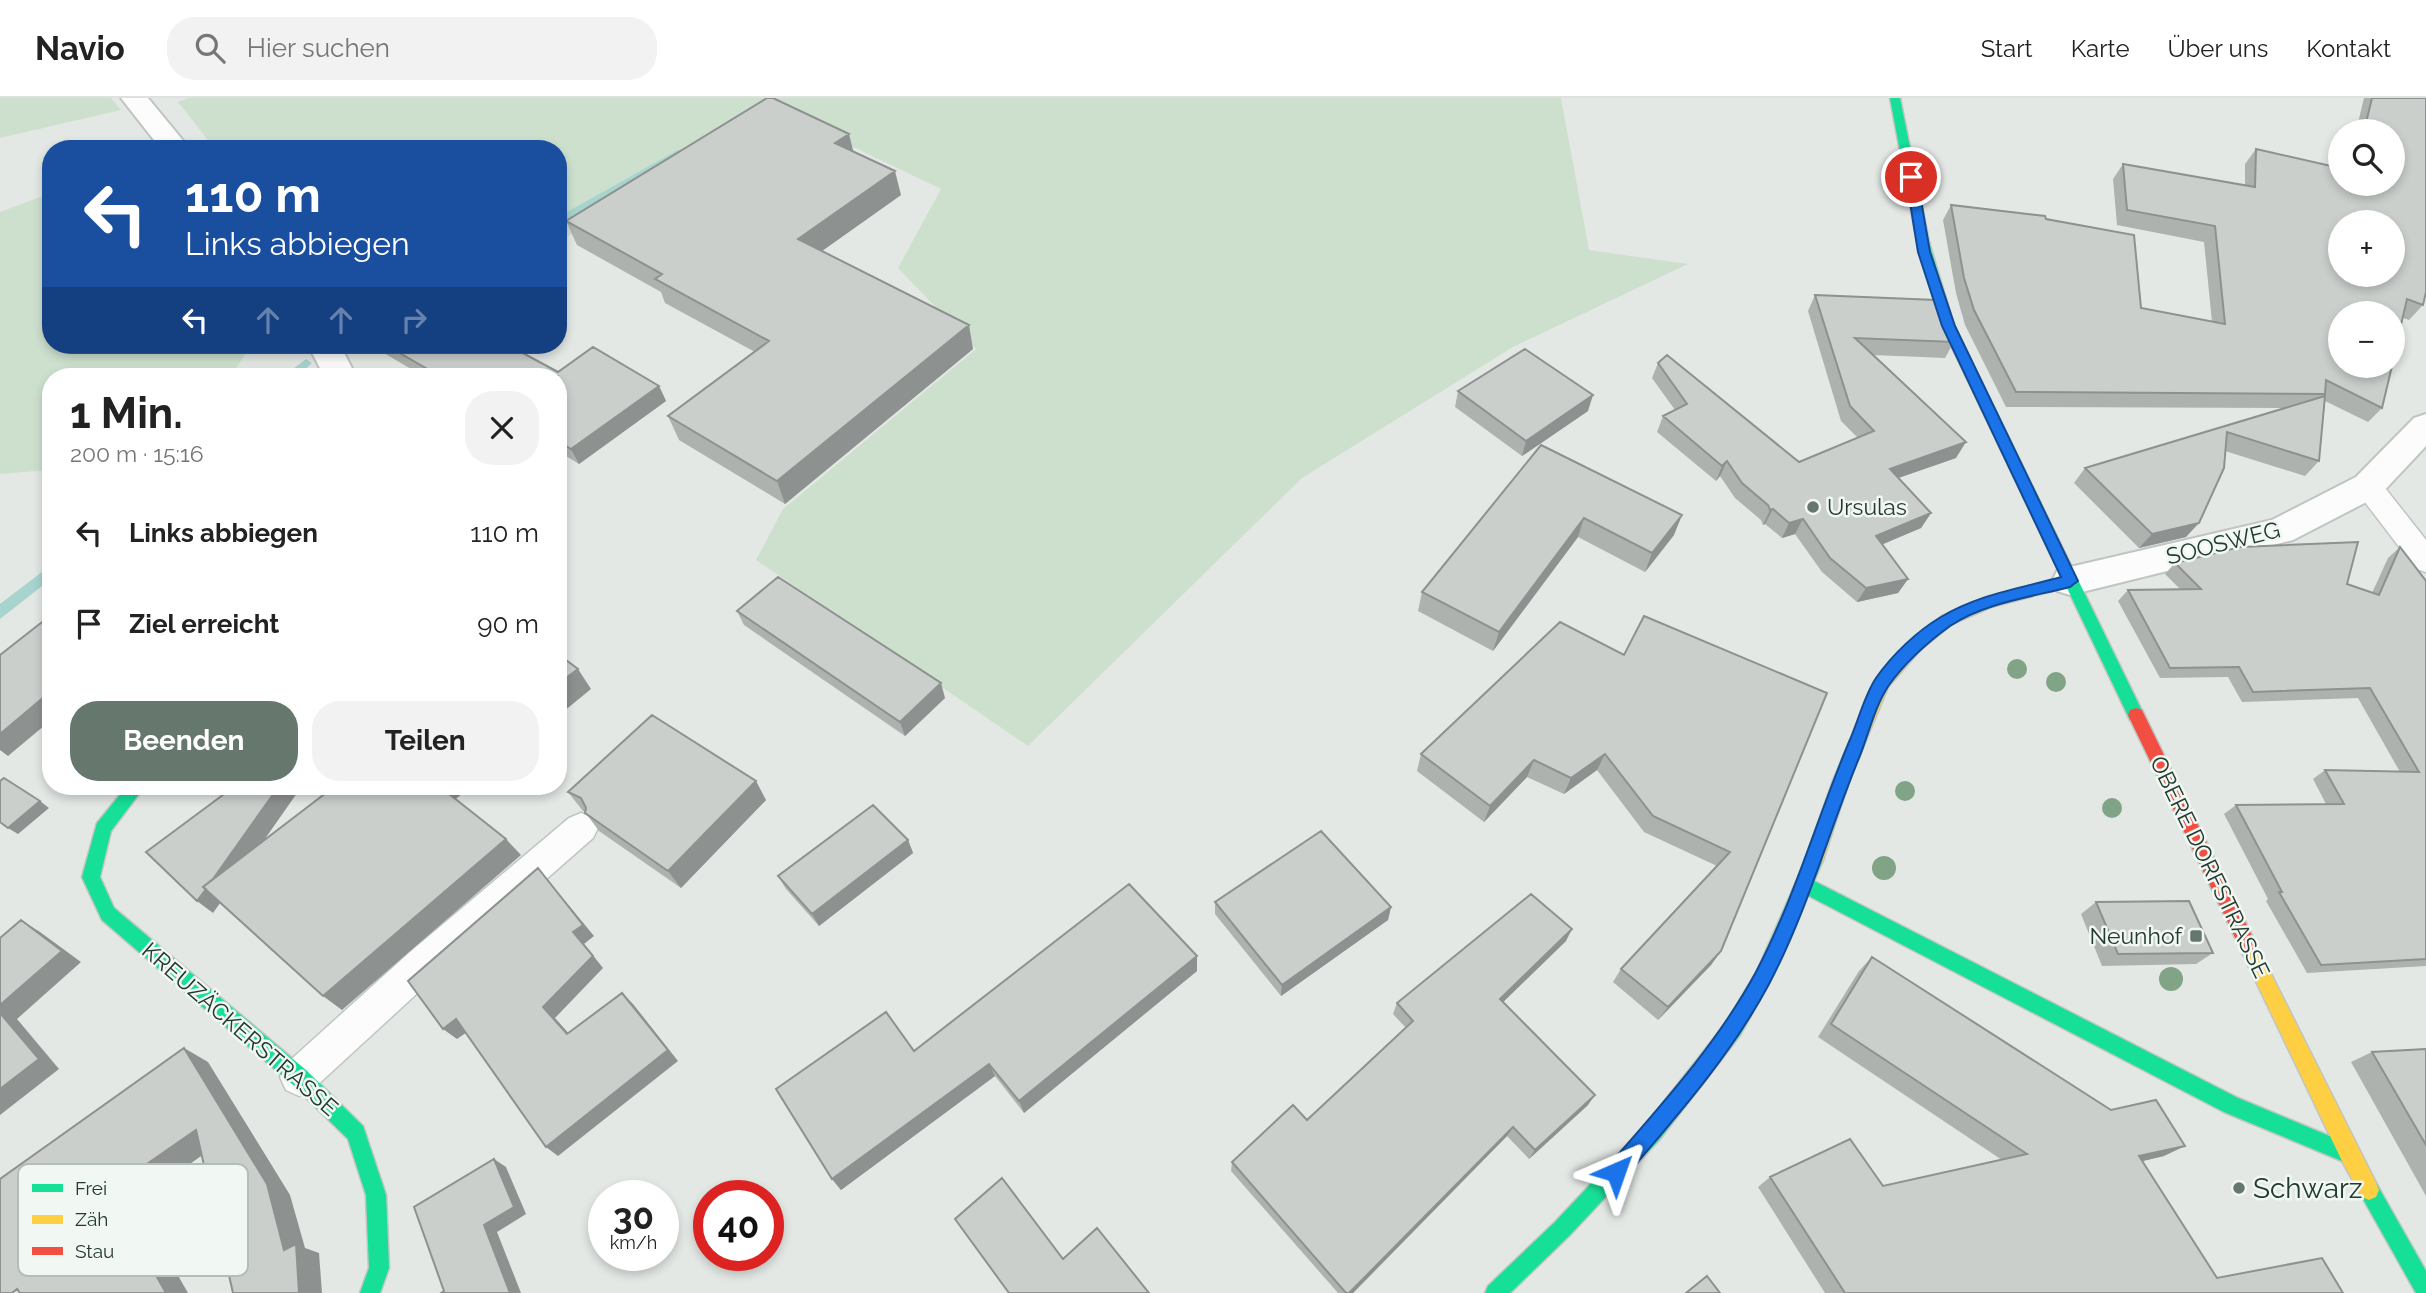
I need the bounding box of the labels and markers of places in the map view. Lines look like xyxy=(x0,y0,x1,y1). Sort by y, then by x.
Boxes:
pin xyxy=(1881,147,1941,207)
place label: Ursulas xyxy=(1827,493,1907,520)
marker: Ursulas xyxy=(1805,499,1821,515)
place label: Neunhof xyxy=(2089,922,2183,949)
marker: Neunhof xyxy=(2188,928,2204,944)
place label: Schwarz xyxy=(2253,1172,2363,1205)
marker: Schwarz xyxy=(2231,1180,2247,1196)

